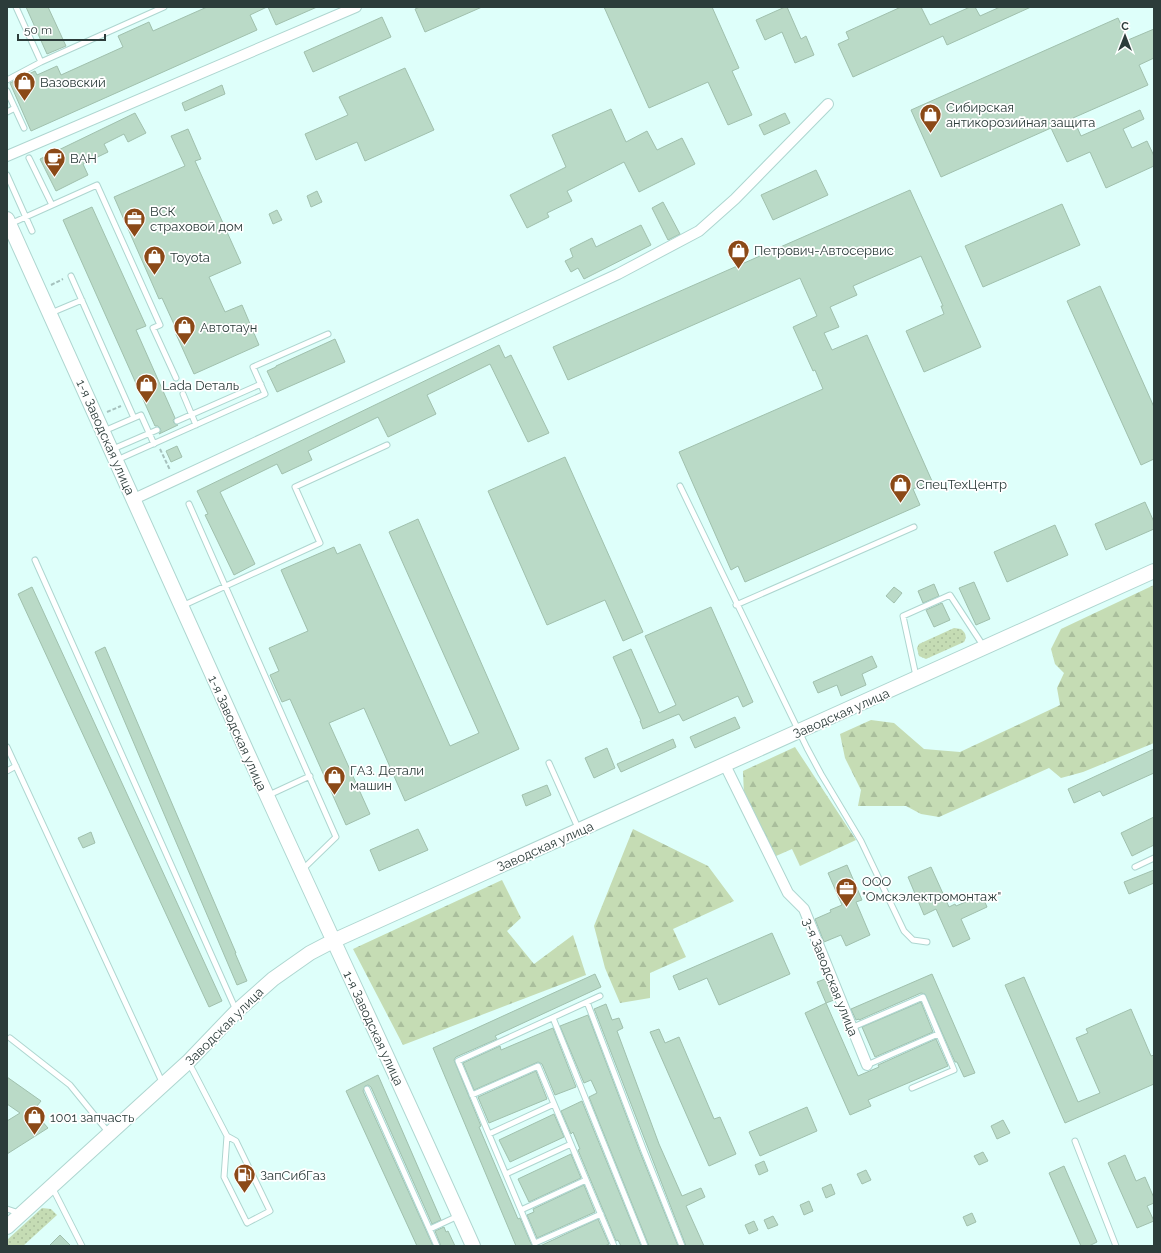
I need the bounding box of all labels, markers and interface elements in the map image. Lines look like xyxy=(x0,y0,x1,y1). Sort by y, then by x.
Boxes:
scale bar xyxy=(18,16,105,42)
north arrow xyxy=(1105,16,1145,56)
text: С xyxy=(1121,20,1129,33)
text: 50 m xyxy=(24,23,52,37)
shop icon: Вазовский xyxy=(12,69,38,102)
place label: Вазовский xyxy=(40,75,106,90)
place label: Сибирская антикорозийная защита xyxy=(946,100,1095,130)
shop icon: Сибирская антикорозийная защита xyxy=(918,101,944,134)
cafe icon: ВАН xyxy=(41,145,67,178)
place label: ВАН xyxy=(70,151,97,166)
place label: ВСК страховой дом xyxy=(150,204,243,234)
office icon: ВСК страховой дом xyxy=(121,205,147,238)
shop icon: Петрович-Автосервис xyxy=(726,237,752,270)
place label: Петрович-Автосервис xyxy=(754,243,894,258)
shop icon: Toyota xyxy=(141,244,167,277)
place label: Toyota xyxy=(170,250,210,265)
shop icon: Автотаун xyxy=(172,314,198,347)
place label: Автотаун xyxy=(200,320,257,335)
shop icon: Lada Dеталь xyxy=(133,372,159,405)
street label: 1-я Заводская улица xyxy=(73,377,138,497)
place label: Lada Dеталь xyxy=(162,378,239,393)
shop icon: СпецТехЦентр xyxy=(888,471,914,504)
place label: СпецТехЦентр xyxy=(916,477,1007,492)
street label: 1-я Заводская улица xyxy=(205,673,270,793)
street label: Заводская улица xyxy=(791,685,892,741)
place label: ГАЗ. Детали машин xyxy=(350,763,424,793)
shop icon: ГАЗ. Детали машин xyxy=(322,764,348,797)
street label: Заводская улица xyxy=(495,818,596,874)
place label: ООО "Омскэлектромонтаж" xyxy=(862,874,1001,904)
office icon: ООО "Омскэлектромонтаж" xyxy=(834,875,860,908)
street label: 3-я Заводская улица xyxy=(800,916,861,1039)
street label: 1-я Заводская улица xyxy=(340,968,407,1088)
street label: Заводская улица xyxy=(182,984,266,1068)
shop icon: 1001 запчасть xyxy=(21,1104,47,1137)
place label: 1001 запчасть xyxy=(50,1110,134,1125)
fuel station icon: ЗапСибГаз xyxy=(231,1162,257,1195)
place label: ЗапСибГаз xyxy=(260,1168,326,1183)

